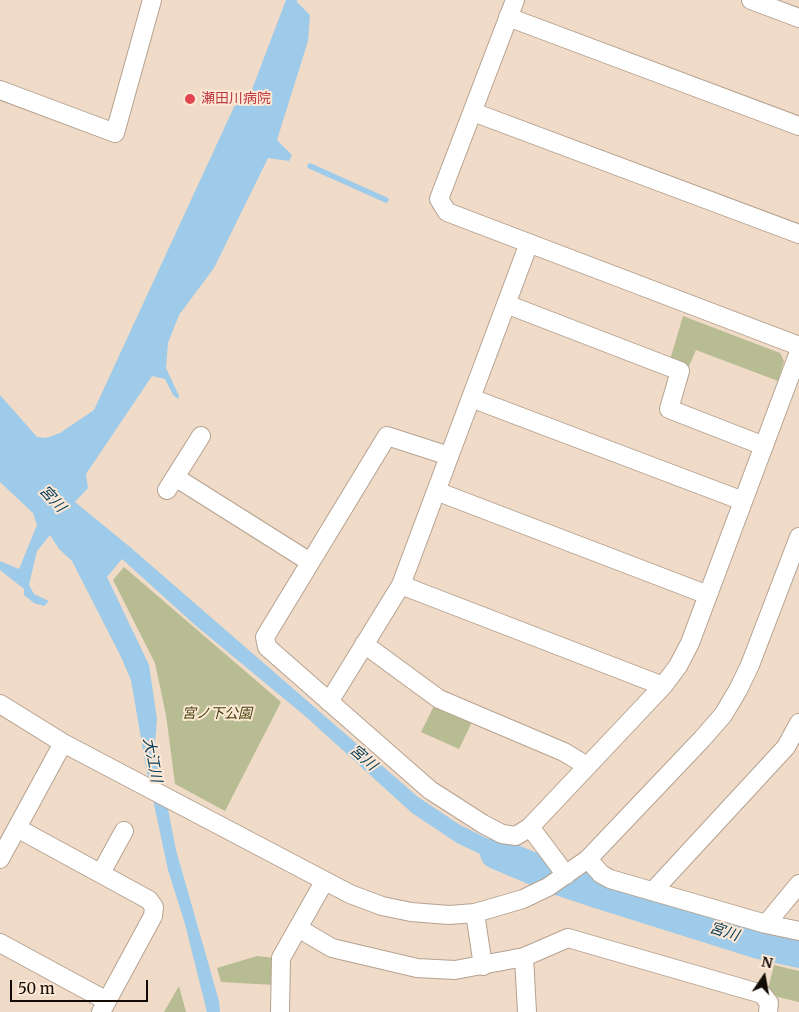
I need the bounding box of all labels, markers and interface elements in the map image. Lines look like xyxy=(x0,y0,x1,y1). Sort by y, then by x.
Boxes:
place label: 瀬田川病院 xyxy=(201,91,271,107)
marker: 瀬田川病院 xyxy=(183,92,197,106)
water label: 宮川 xyxy=(35,482,69,516)
park label: 宮ノ下公園 xyxy=(182,706,252,722)
water label: 大江川 xyxy=(139,736,165,784)
water label: 宮川 xyxy=(346,741,380,775)
water label: 宮川 xyxy=(707,919,741,945)
north arrow xyxy=(739,952,789,1002)
text: N xyxy=(760,952,774,972)
scale bar xyxy=(12,970,150,1002)
text: 50 m xyxy=(18,979,55,998)

